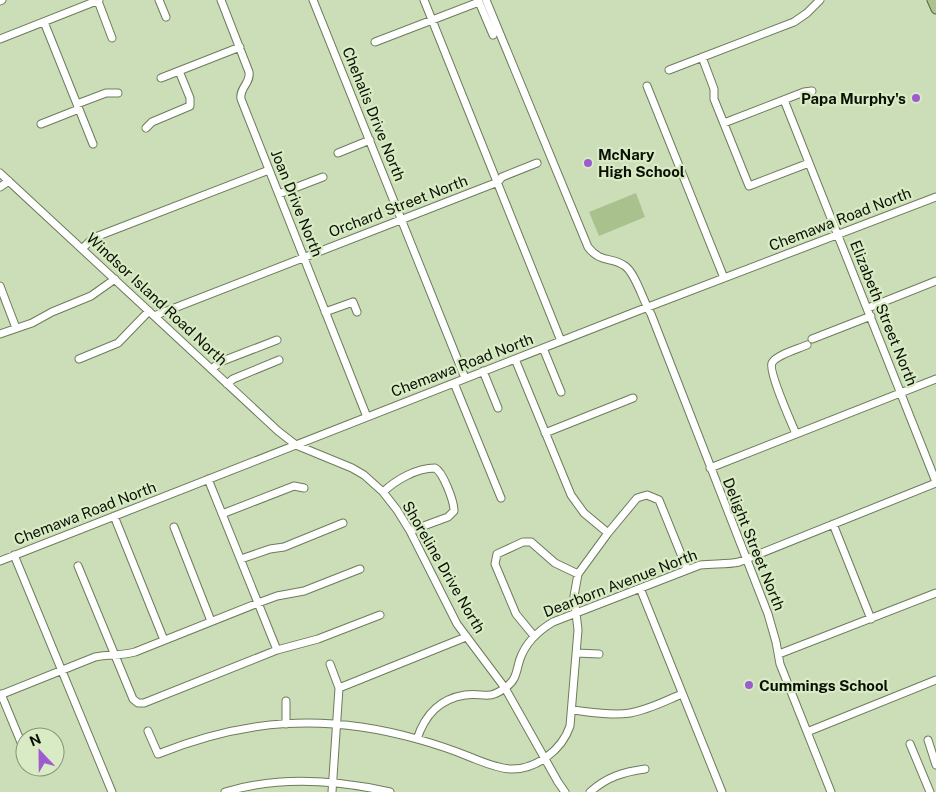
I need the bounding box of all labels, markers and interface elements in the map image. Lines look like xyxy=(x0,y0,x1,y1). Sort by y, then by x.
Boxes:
street label: Chehalis Drive North xyxy=(339,45,409,183)
place label: Papa Murphy's xyxy=(801,90,906,107)
marker: Papa Murphy's xyxy=(910,92,922,104)
place label: McNary High School xyxy=(598,146,685,180)
street label: Joan Drive North xyxy=(268,147,326,259)
marker: McNary High School xyxy=(582,157,594,169)
street label: Orchard Street North xyxy=(326,172,470,240)
street label: Chemawa Road North xyxy=(767,184,913,254)
street label: Windsor Island Road North xyxy=(83,229,231,369)
street label: Elizabeth Street North xyxy=(847,238,921,388)
street label: Chemawa Road North xyxy=(389,330,535,400)
street label: Delight Street North xyxy=(720,475,788,613)
street label: Chemawa Road North xyxy=(12,478,158,548)
street label: Shoreline Drive North xyxy=(399,498,489,636)
street label: Dearborn Avenue North xyxy=(541,546,699,620)
place label: Cummings School xyxy=(759,677,889,694)
marker: Cummings School xyxy=(743,679,755,691)
north arrow xyxy=(15,727,65,777)
text: N xyxy=(27,730,43,749)

